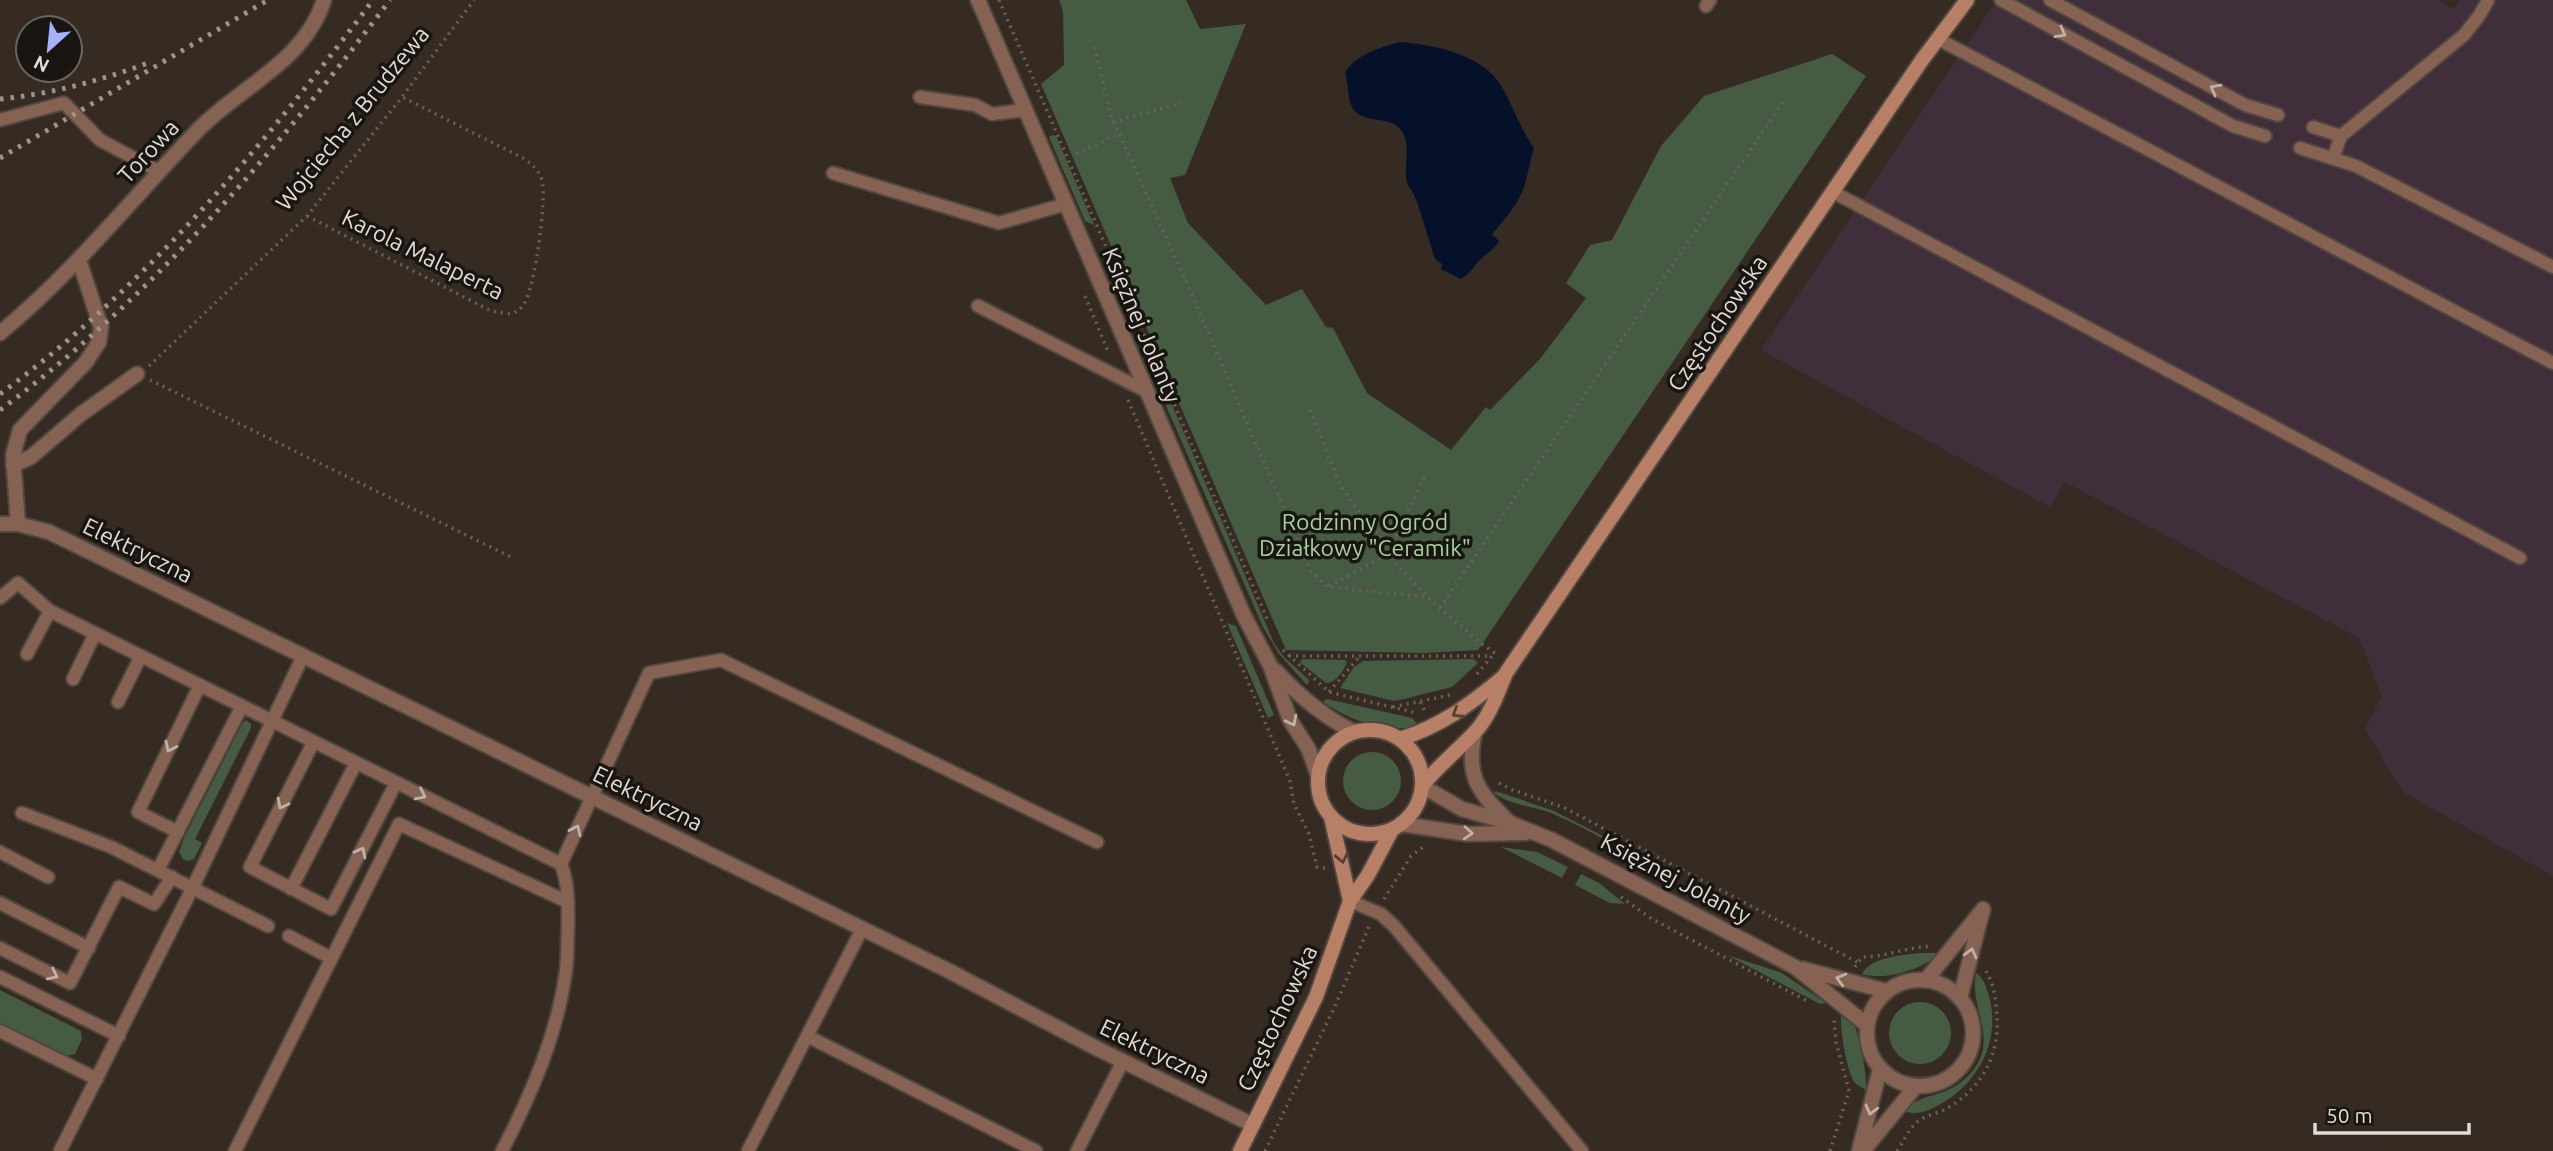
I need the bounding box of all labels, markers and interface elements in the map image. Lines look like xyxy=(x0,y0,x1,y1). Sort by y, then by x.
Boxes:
north arrow xyxy=(14,14,84,84)
street label: Wojciecha z Brudzewa xyxy=(270,21,434,215)
one-way arrow xyxy=(2054,24,2066,38)
text: N xyxy=(30,51,53,77)
one-way arrow xyxy=(2210,84,2222,97)
street label: Torowa xyxy=(113,114,183,188)
street label: Karola Malaperta xyxy=(338,204,508,304)
street label: Księżnej Jolanty xyxy=(1098,244,1186,406)
street label: Częstochowska xyxy=(1662,250,1772,396)
park label: Rodzinny Ogród Działkowy "Ceramik" xyxy=(1259,509,1471,560)
street label: Elektryczna xyxy=(79,513,197,587)
one-way arrow xyxy=(1452,704,1465,717)
one-way arrow xyxy=(1284,714,1298,727)
one-way arrow xyxy=(164,740,178,752)
street label: Elektryczna xyxy=(589,761,707,835)
one-way arrow xyxy=(414,787,426,801)
one-way arrow xyxy=(276,796,290,809)
one-way arrow xyxy=(568,825,582,837)
one-way arrow xyxy=(1462,825,1473,840)
street label: Księżnej Jolanty xyxy=(1597,828,1755,928)
one-way arrow xyxy=(352,846,366,859)
one-way arrow xyxy=(1334,852,1348,864)
street label: Częstochowska xyxy=(1232,941,1322,1095)
one-way arrow xyxy=(1963,947,1978,959)
one-way arrow xyxy=(46,966,58,980)
one-way arrow xyxy=(1835,973,1847,987)
street label: Elektryczna xyxy=(1096,1014,1214,1088)
scale bar xyxy=(2315,1092,2469,1136)
text: 50 m xyxy=(2326,1103,2373,1127)
one-way arrow xyxy=(1864,1104,1879,1116)

